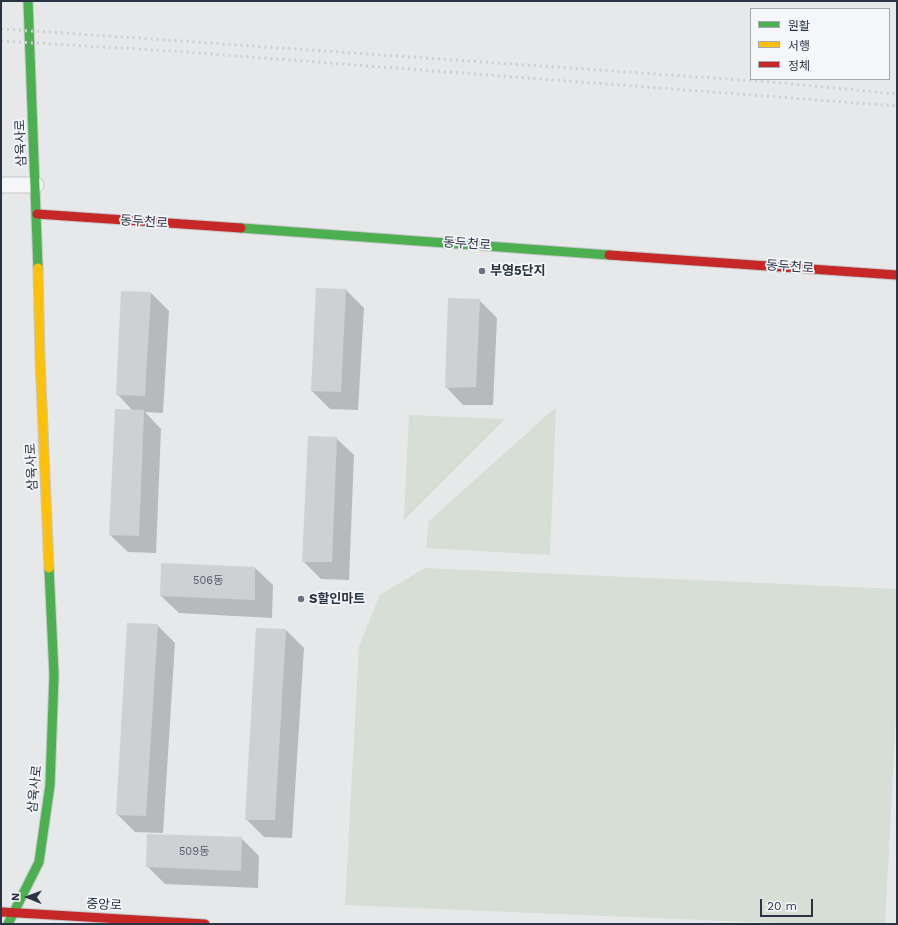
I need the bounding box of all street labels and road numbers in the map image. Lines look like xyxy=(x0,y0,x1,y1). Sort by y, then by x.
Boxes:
street label: 삼육사로 xyxy=(12,119,30,167)
street label: 동두천로 xyxy=(120,213,168,231)
street label: 동두천로 xyxy=(443,235,491,253)
street label: 동두천로 xyxy=(766,258,814,276)
street label: 삼육사로 xyxy=(23,443,41,491)
street label: 삼육사로 xyxy=(25,764,45,814)
street label: 중앙로 xyxy=(86,896,122,914)

